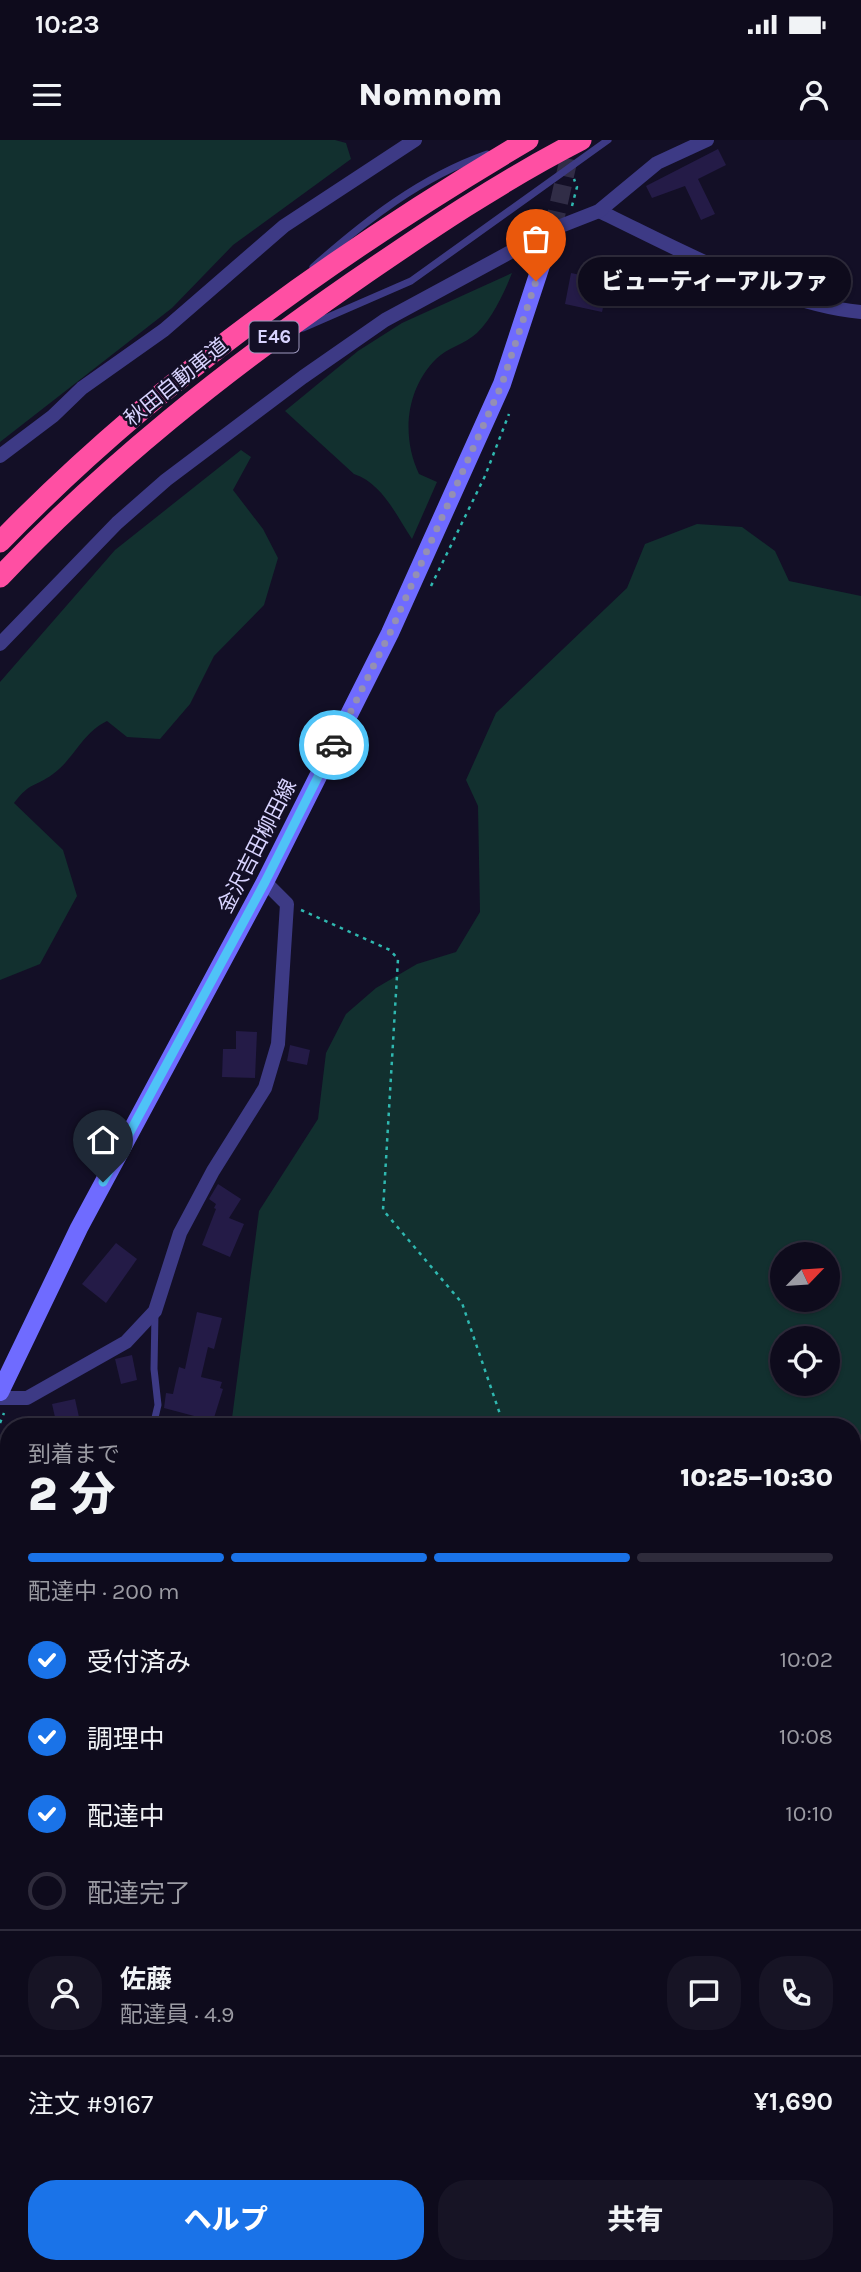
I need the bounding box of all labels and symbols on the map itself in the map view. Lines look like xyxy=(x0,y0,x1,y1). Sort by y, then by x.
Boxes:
pin xyxy=(506,209,566,281)
callout: ビューティーアルファ xyxy=(578,256,851,306)
road number: E46 xyxy=(250,322,298,352)
street label: 秋田自動車道 xyxy=(119,333,233,431)
courier xyxy=(299,710,369,780)
street label: 金沢吉田柳田線 xyxy=(213,775,301,917)
pin xyxy=(73,1110,133,1182)
north arrow xyxy=(770,1242,840,1312)

